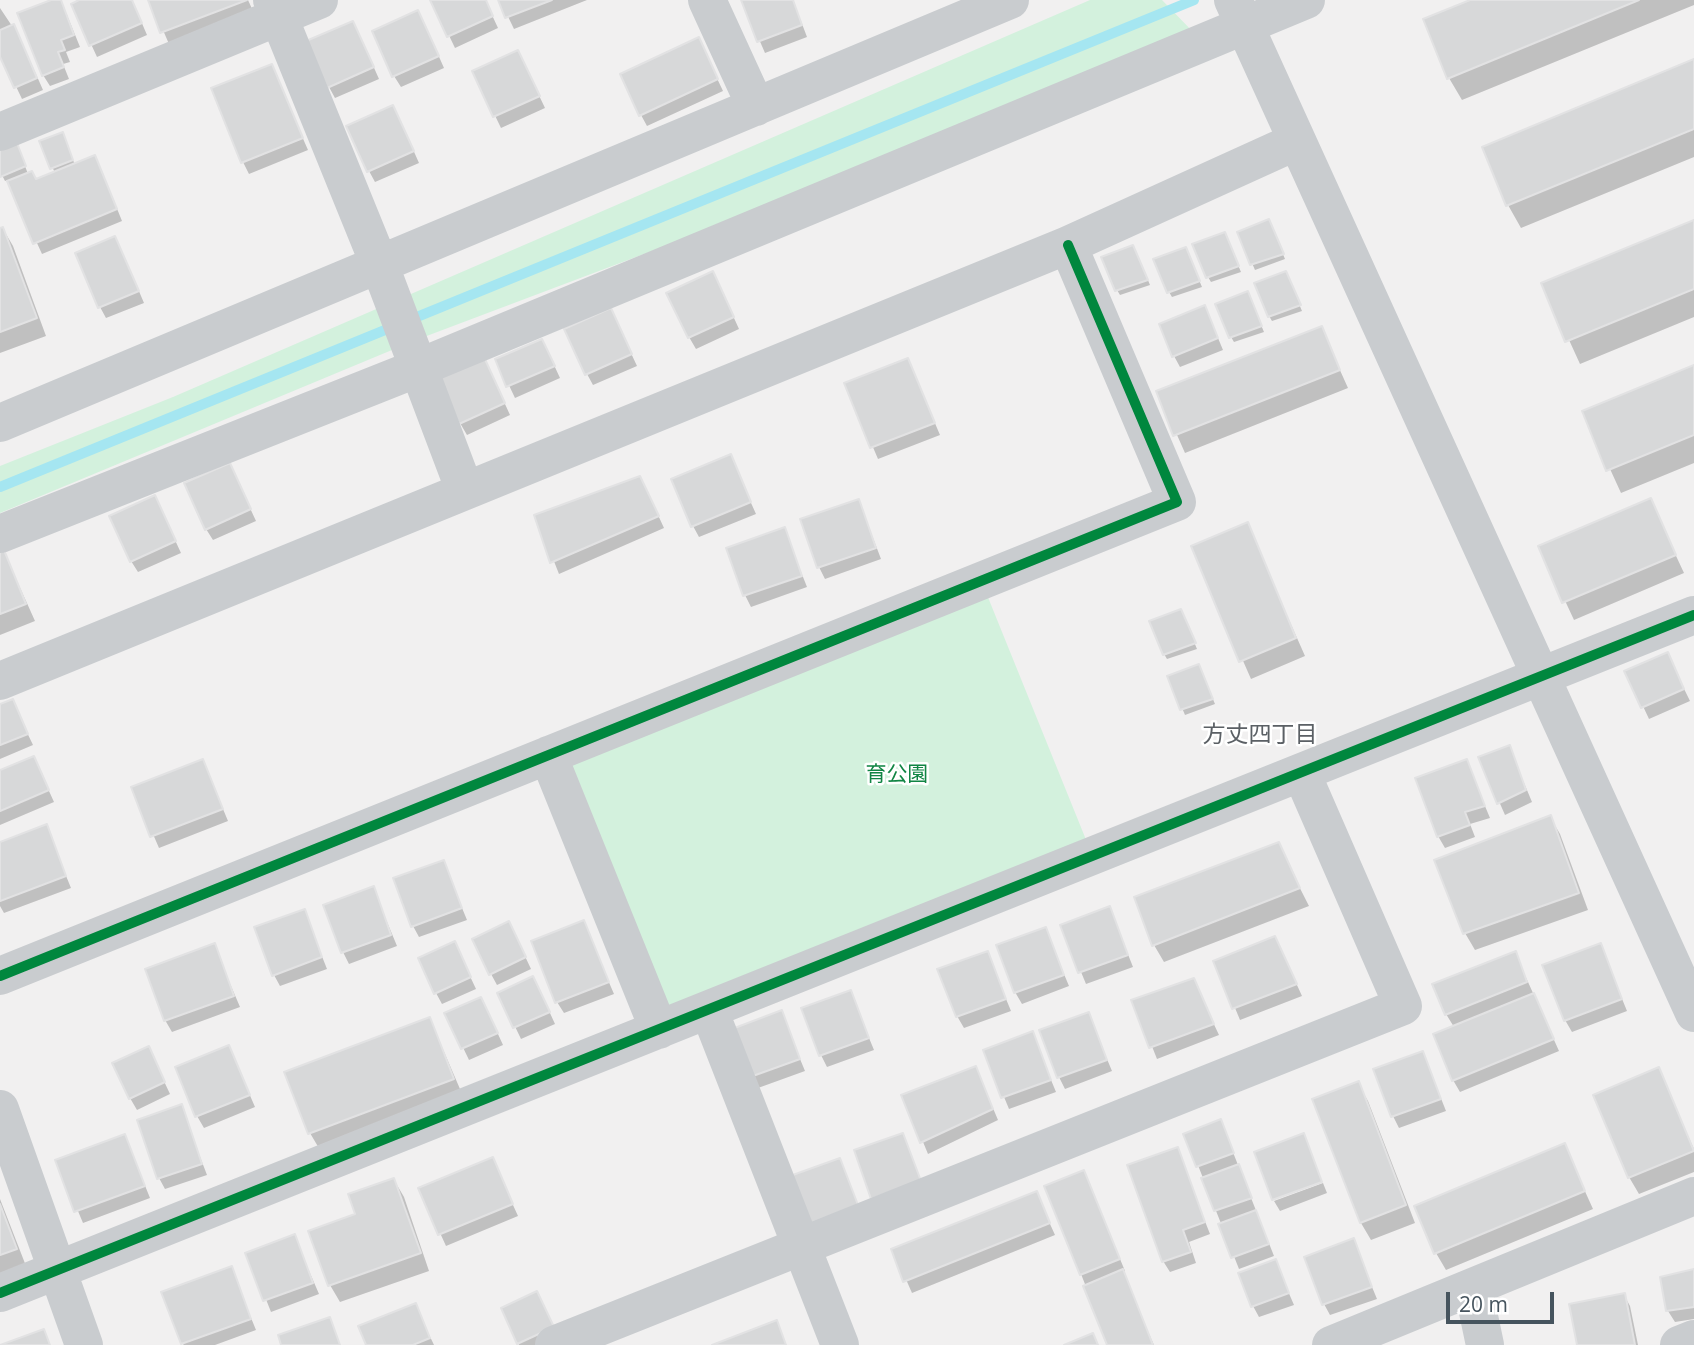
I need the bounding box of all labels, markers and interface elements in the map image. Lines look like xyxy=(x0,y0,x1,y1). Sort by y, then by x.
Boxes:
district label: 方丈四丁目 xyxy=(1203,721,1317,749)
park label: 育公園 xyxy=(866,762,928,788)
scale bar xyxy=(1449,1278,1558,1322)
text: 20 m xyxy=(1459,1290,1508,1318)

